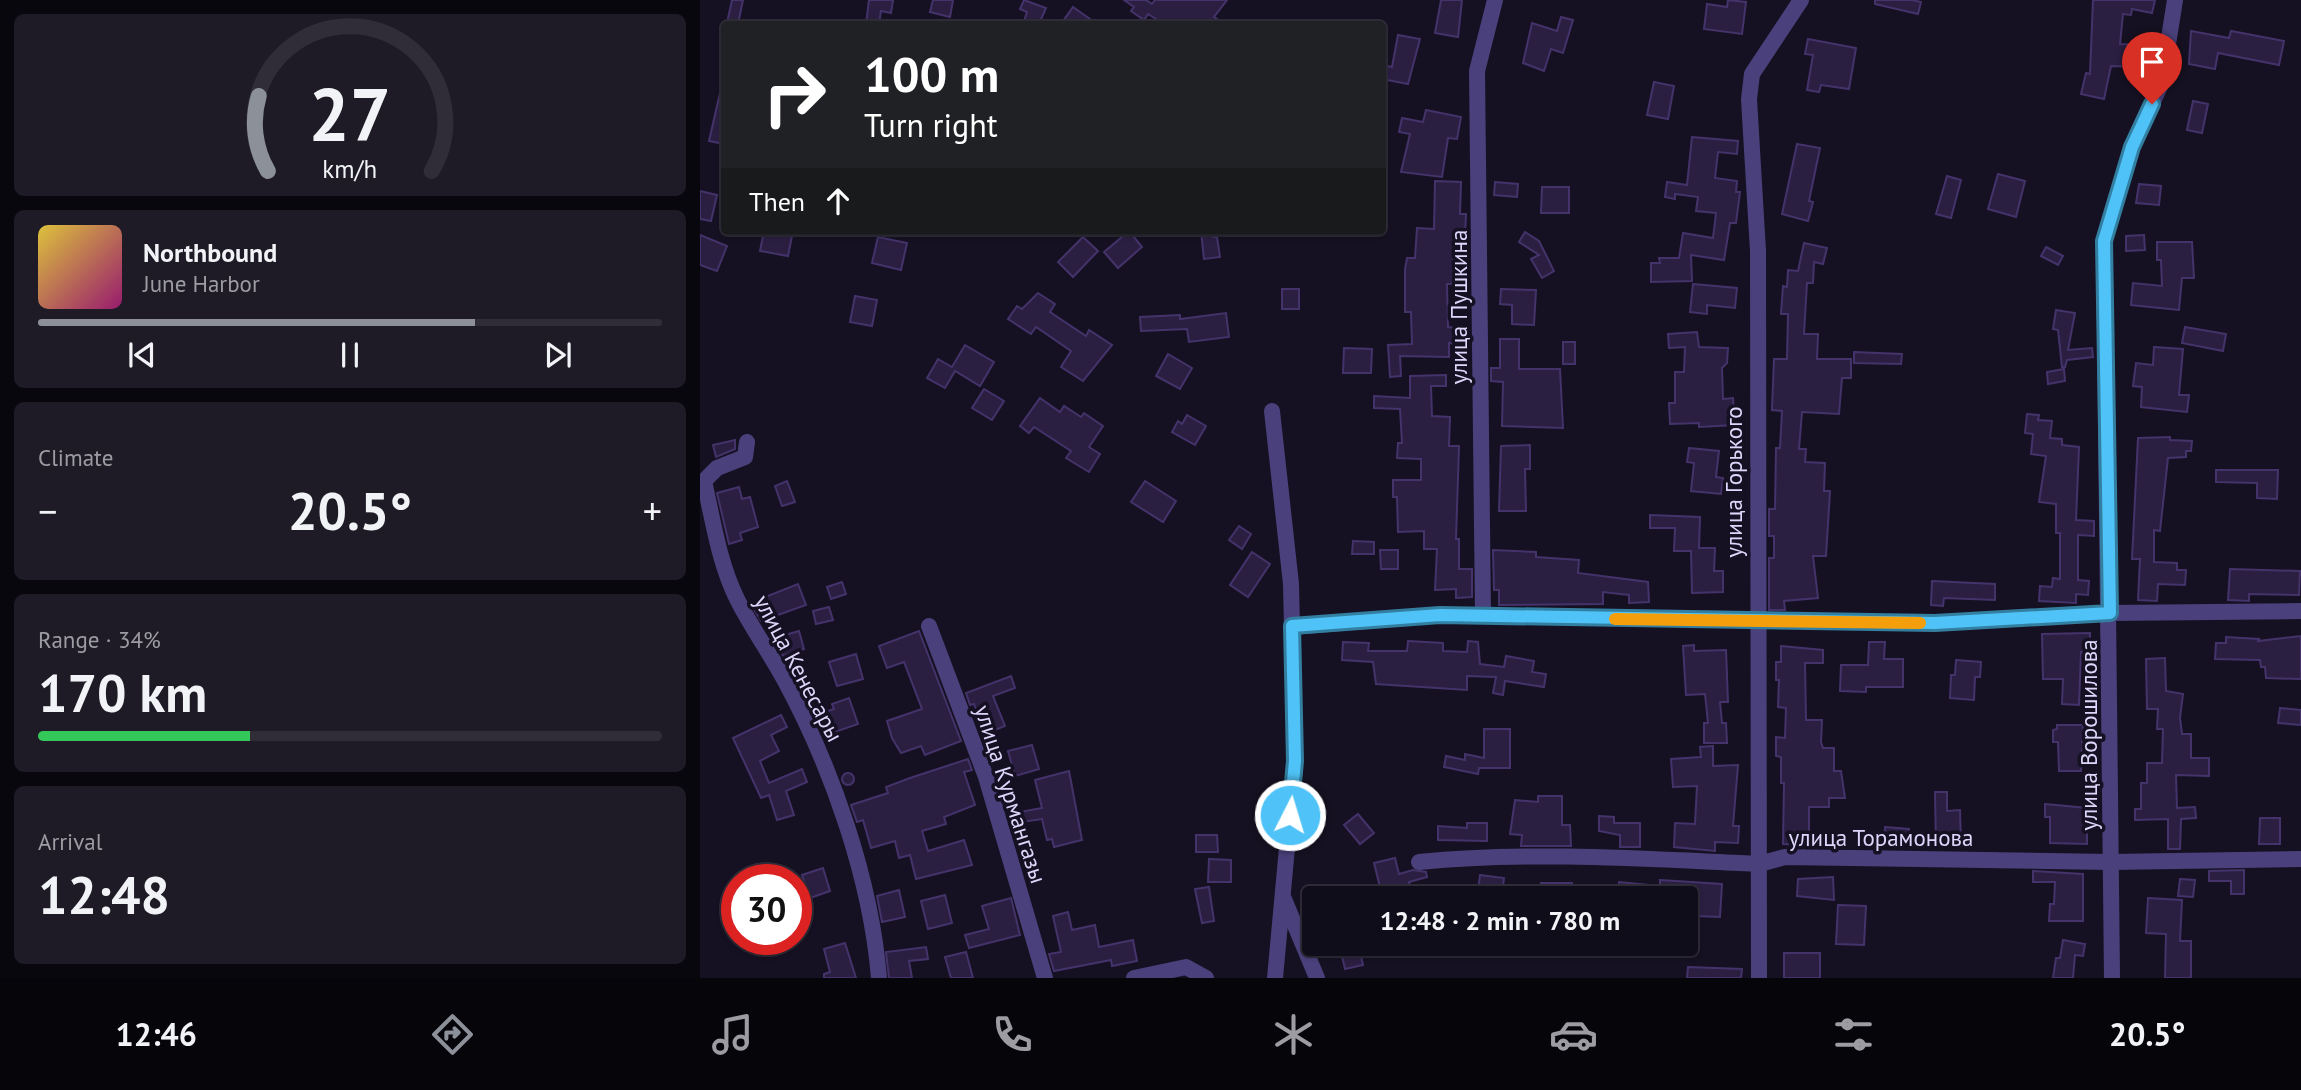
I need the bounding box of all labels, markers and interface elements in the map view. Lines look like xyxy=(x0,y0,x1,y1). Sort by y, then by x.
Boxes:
pin xyxy=(2122,32,2182,104)
text: 100 m xyxy=(864,42,999,106)
icon: arrive xyxy=(2133,43,2171,81)
icon: right xyxy=(749,49,840,140)
text: 27 xyxy=(309,67,391,161)
text: Turn right xyxy=(864,104,998,146)
text: km/h xyxy=(323,153,377,185)
icon: ahead xyxy=(819,182,857,220)
text: Then xyxy=(749,185,805,218)
street label: улица Пушкина xyxy=(1444,230,1473,384)
text: Northbound xyxy=(143,236,277,269)
text: June Harbor xyxy=(143,269,260,298)
icon: previous xyxy=(123,336,161,374)
icon: pause xyxy=(331,336,369,374)
icon: next xyxy=(539,336,577,374)
street label: улица Горького xyxy=(1719,406,1748,558)
text: Climate xyxy=(38,443,113,472)
text: 20.5° xyxy=(288,477,412,544)
text: − xyxy=(38,486,57,535)
text: + xyxy=(643,486,662,535)
street label: улица Кенесары xyxy=(748,590,850,746)
text: Range · 34% xyxy=(38,625,161,654)
street label: улица Ворошилова xyxy=(2074,639,2103,831)
text: 170 km xyxy=(38,659,207,726)
street label: улица Курмангазы xyxy=(969,701,1053,887)
position arrow xyxy=(1253,778,1327,852)
street label: улица Торамонова xyxy=(1789,823,1973,852)
text: Arrival xyxy=(38,827,102,856)
text: 12:48 xyxy=(38,861,170,928)
speed limit sign: 30 xyxy=(721,864,812,955)
text: 12:48 · 2 min · 780 m xyxy=(1380,904,1620,937)
icon: directions xyxy=(428,1010,477,1059)
icon: music xyxy=(708,1010,757,1059)
icon: phone xyxy=(988,1010,1037,1059)
icon: climate xyxy=(1269,1010,1318,1059)
icon: car xyxy=(1549,1010,1598,1059)
icon: filters xyxy=(1829,1010,1878,1059)
text: 12:46 xyxy=(116,1013,197,1055)
text: 20.5° xyxy=(2109,1013,2185,1055)

